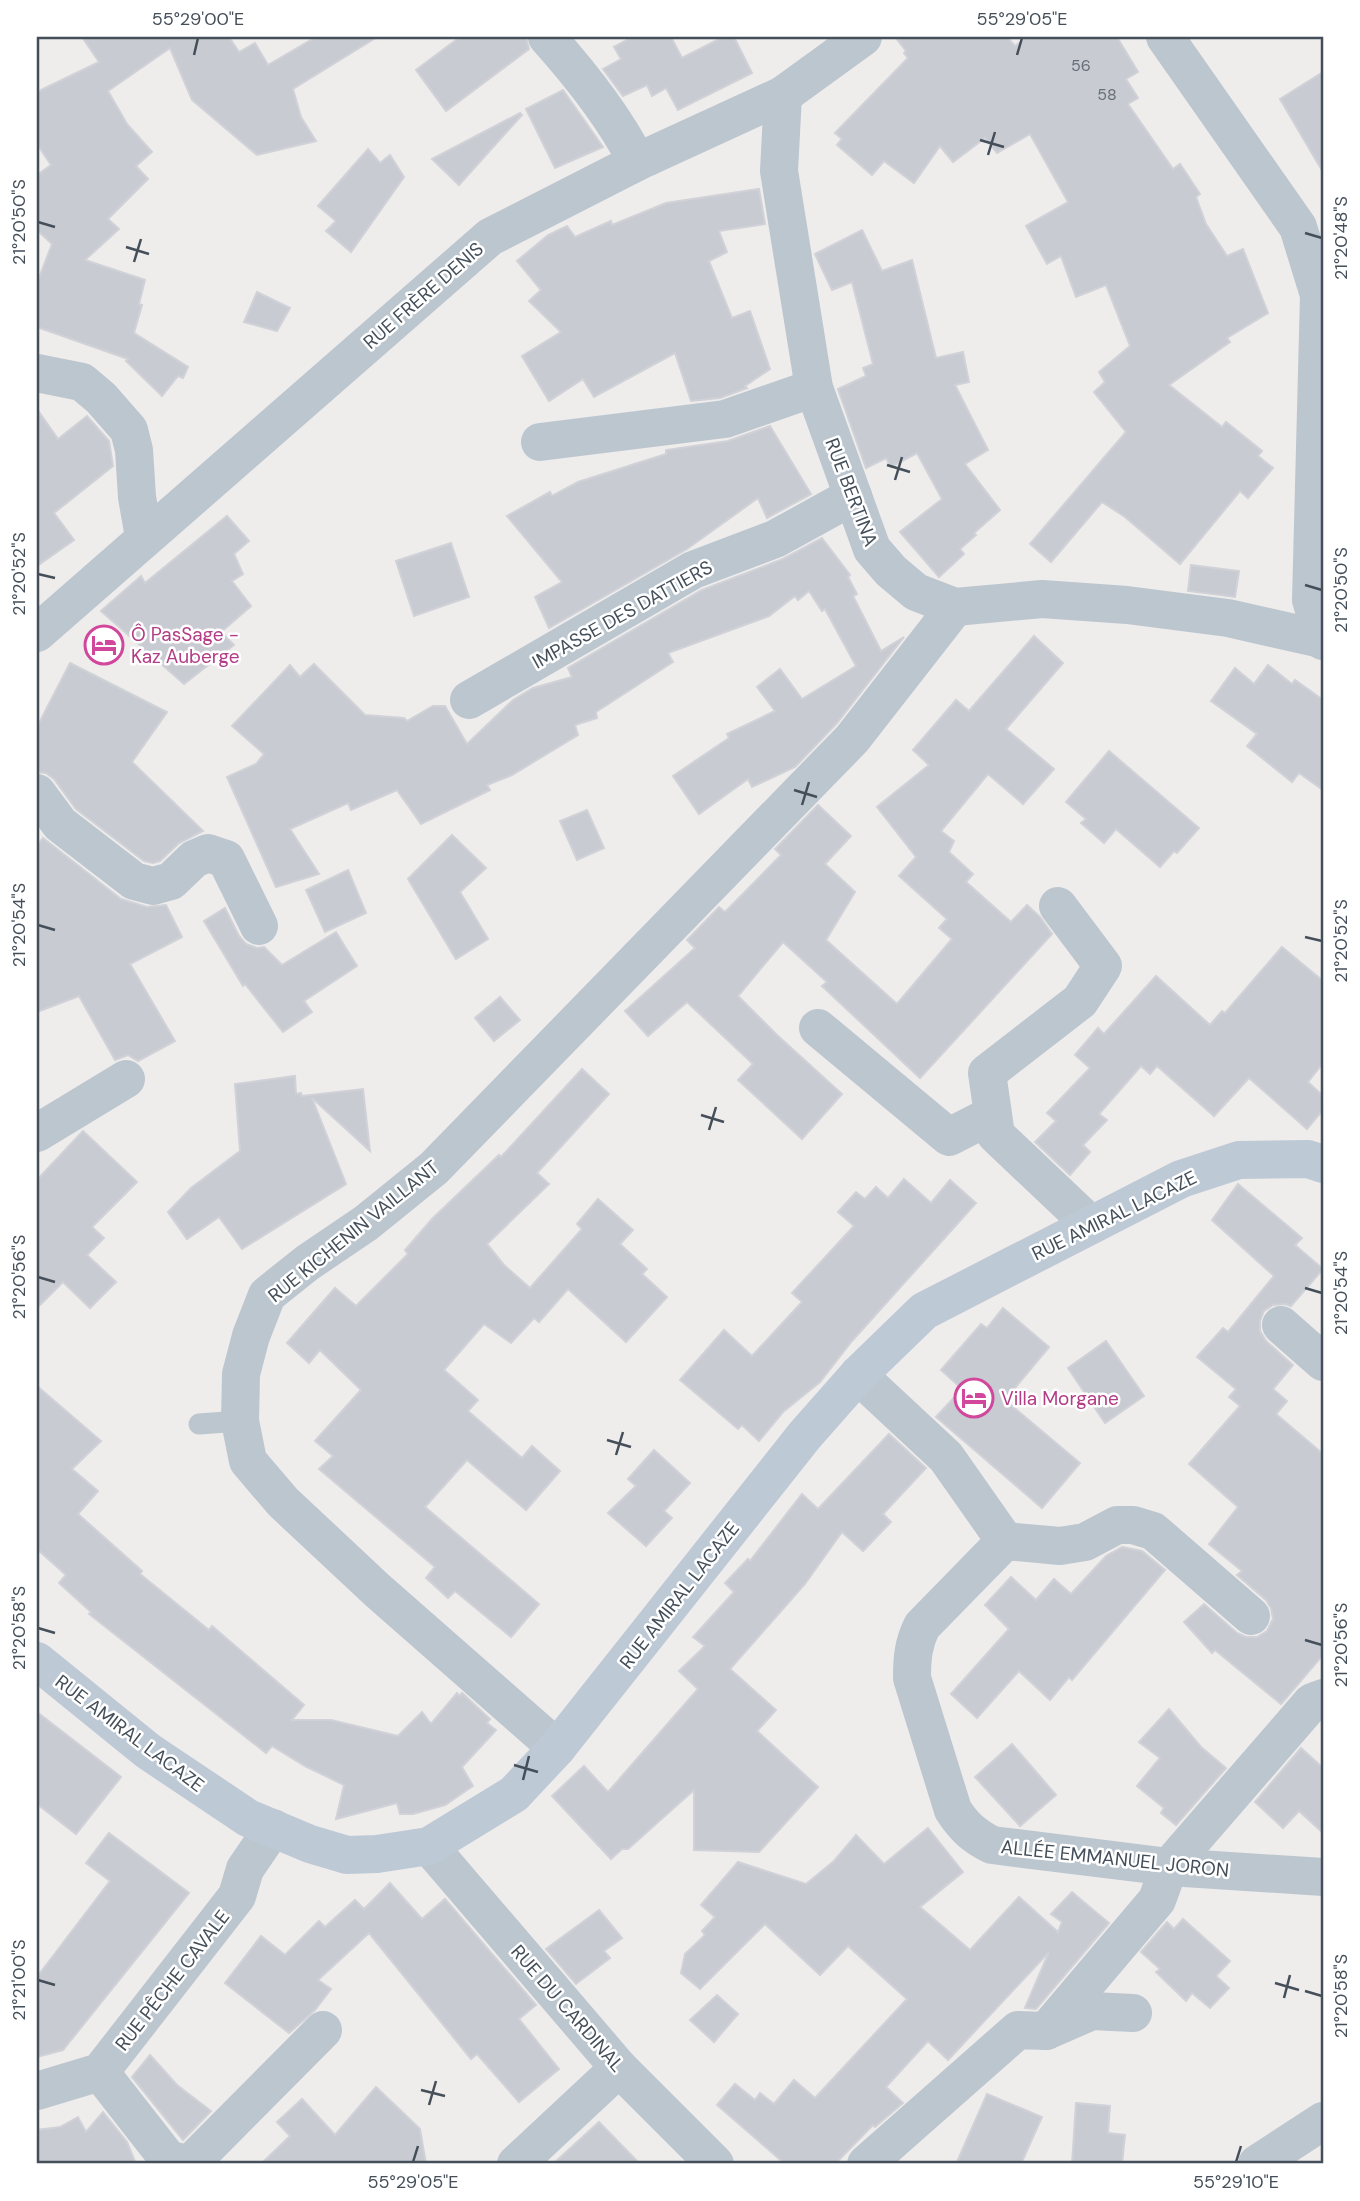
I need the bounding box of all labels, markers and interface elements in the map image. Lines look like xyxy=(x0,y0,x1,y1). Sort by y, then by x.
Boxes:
text: 55°29'00"E xyxy=(152,7,244,31)
text: 55°29'05"E xyxy=(977,7,1067,31)
house number: 56 xyxy=(1071,55,1091,76)
house number: 58 xyxy=(1097,84,1117,105)
text: 21°20'50"S xyxy=(7,179,31,265)
text: 21°20'48"S xyxy=(1329,196,1353,280)
street label: RUE FRÈRE DENIS xyxy=(358,236,489,354)
street label: RUE BERTINA xyxy=(819,435,884,550)
text: 21°20'52"S xyxy=(7,532,31,616)
text: 21°20'50"S xyxy=(1329,547,1353,633)
street label: IMPASSE DES DATTIERS xyxy=(528,555,717,674)
place label: Ô PasSage - Kaz Auberge xyxy=(131,622,240,669)
hotel icon: Ô PasSage - Kaz Auberge xyxy=(83,624,125,666)
text: 21°20'54"S xyxy=(7,883,31,967)
text: 21°20'52"S xyxy=(1329,899,1353,983)
street label: RUE KICHENIN VAILLANT xyxy=(263,1155,444,1308)
street label: RUE AMIRAL LACAZE xyxy=(1028,1165,1201,1266)
text: 21°20'56"S xyxy=(7,1235,31,1319)
text: 21°20'54"S xyxy=(1329,1251,1353,1335)
hotel icon: Villa Morgane xyxy=(953,1377,995,1419)
place label: Villa Morgane xyxy=(1001,1386,1119,1411)
street label: RUE AMIRAL LACAZE xyxy=(614,1517,745,1674)
text: 21°20'58"S xyxy=(7,1586,31,1670)
text: 21°20'56"S xyxy=(1329,1603,1353,1687)
street label: RUE AMIRAL LACAZE xyxy=(50,1669,209,1798)
street label: ALLÉE EMMANUEL JORON xyxy=(1000,1834,1230,1883)
street label: RUE PÊCHE CAVALE xyxy=(110,1905,235,2056)
text: 21°21'00"S xyxy=(7,1939,31,2021)
street label: RUE DU CARDINAL xyxy=(506,1940,630,2077)
text: 21°20'58"S xyxy=(1329,1954,1353,2038)
text: 55°29'05"E xyxy=(368,2170,458,2194)
text: 55°29'10"E xyxy=(1193,2170,1279,2194)

